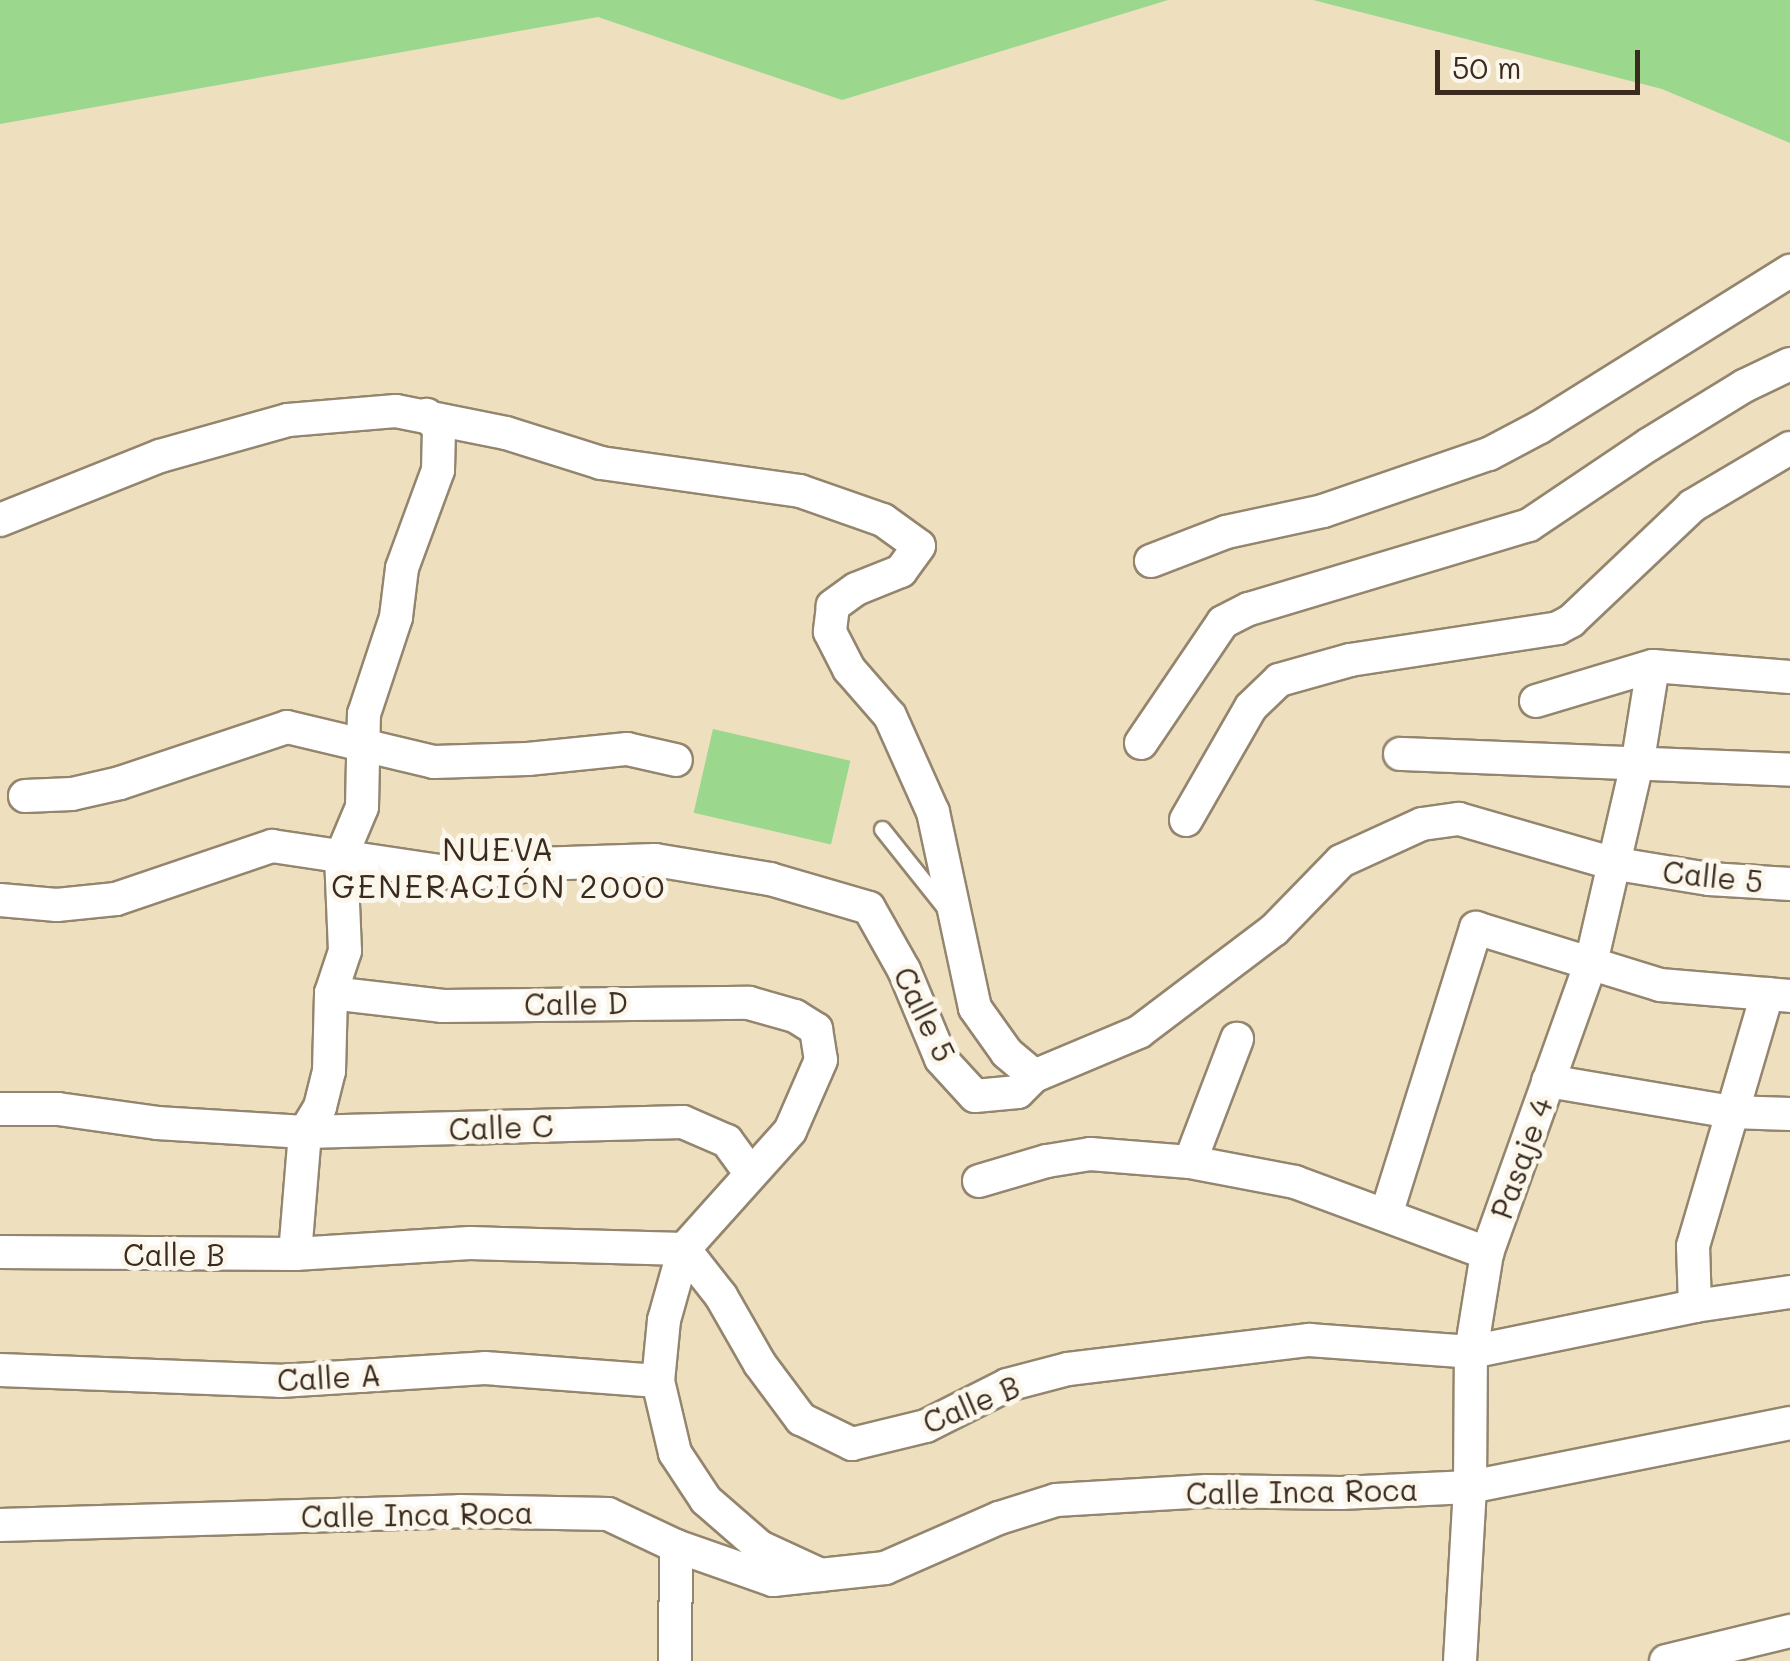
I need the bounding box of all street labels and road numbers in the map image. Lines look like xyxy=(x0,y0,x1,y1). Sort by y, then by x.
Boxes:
street label: Calle 5 xyxy=(1661,853,1765,899)
street label: Calle 5 xyxy=(887,961,963,1067)
street label: Calle D xyxy=(524,984,628,1022)
street label: Pasaje 4 xyxy=(1483,1093,1559,1223)
street label: Calle C xyxy=(448,1107,554,1147)
street label: Calle B xyxy=(123,1236,225,1272)
street label: Calle A xyxy=(276,1356,382,1398)
street label: Calle B xyxy=(917,1368,1025,1440)
street label: Calle Inca Roca xyxy=(1186,1471,1418,1511)
street label: Calle Inca Roca xyxy=(301,1494,533,1534)

